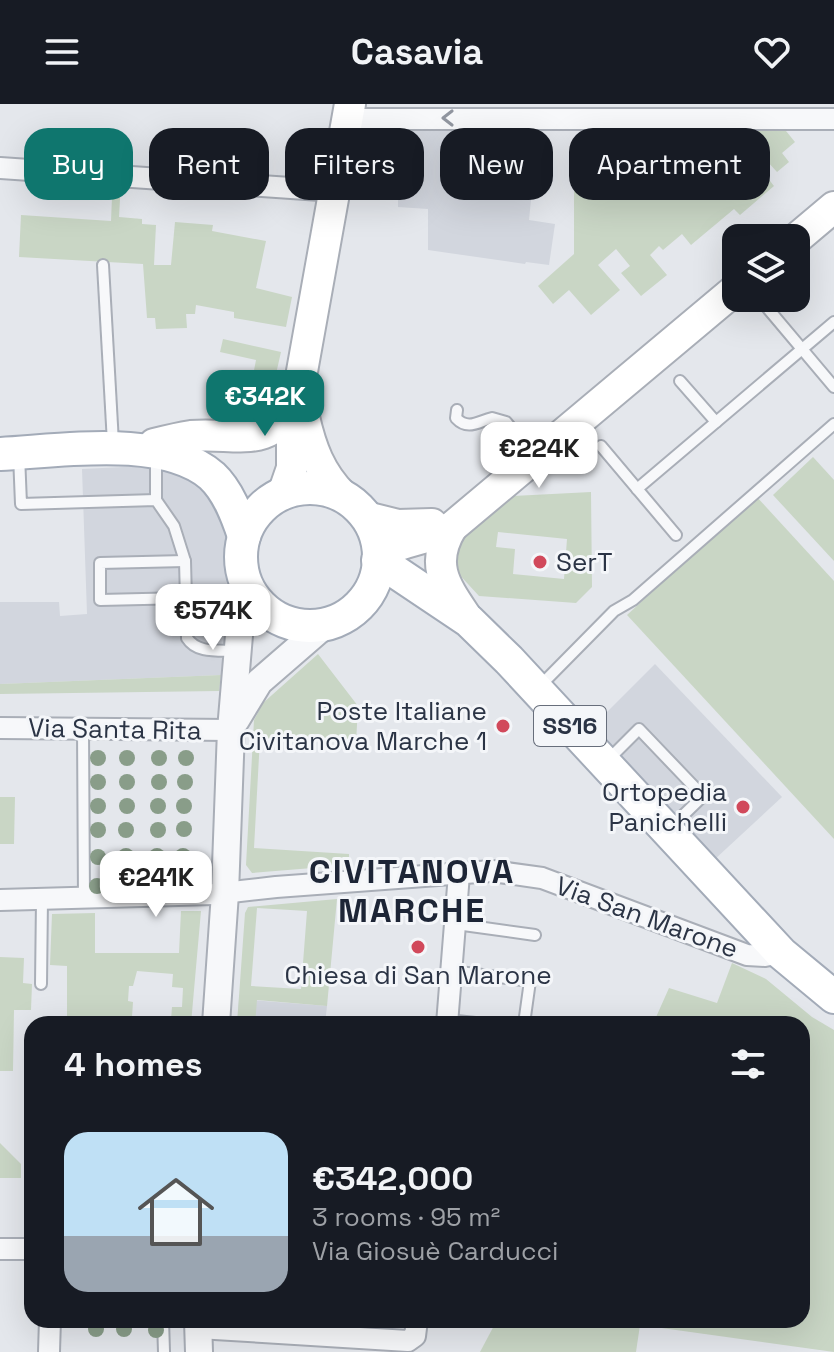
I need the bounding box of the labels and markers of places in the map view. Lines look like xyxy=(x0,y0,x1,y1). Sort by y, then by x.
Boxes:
pin: €342K xyxy=(209,370,321,438)
pin: €224K xyxy=(483,422,595,490)
place label: SerT xyxy=(556,545,612,579)
marker: SerT xyxy=(531,553,549,571)
pin: €574K xyxy=(157,584,269,652)
place label: Poste Italiane Civitanova Marche 1 xyxy=(239,694,487,758)
marker: Poste Italiane Civitanova Marche 1 xyxy=(494,717,512,735)
place label: Ortopedia Panichelli xyxy=(602,775,727,839)
marker: Ortopedia Panichelli xyxy=(734,798,752,816)
pin: €241K xyxy=(100,851,212,919)
marker: Chiesa di San Marone xyxy=(409,938,427,956)
place label: Chiesa di San Marone xyxy=(284,958,552,992)

